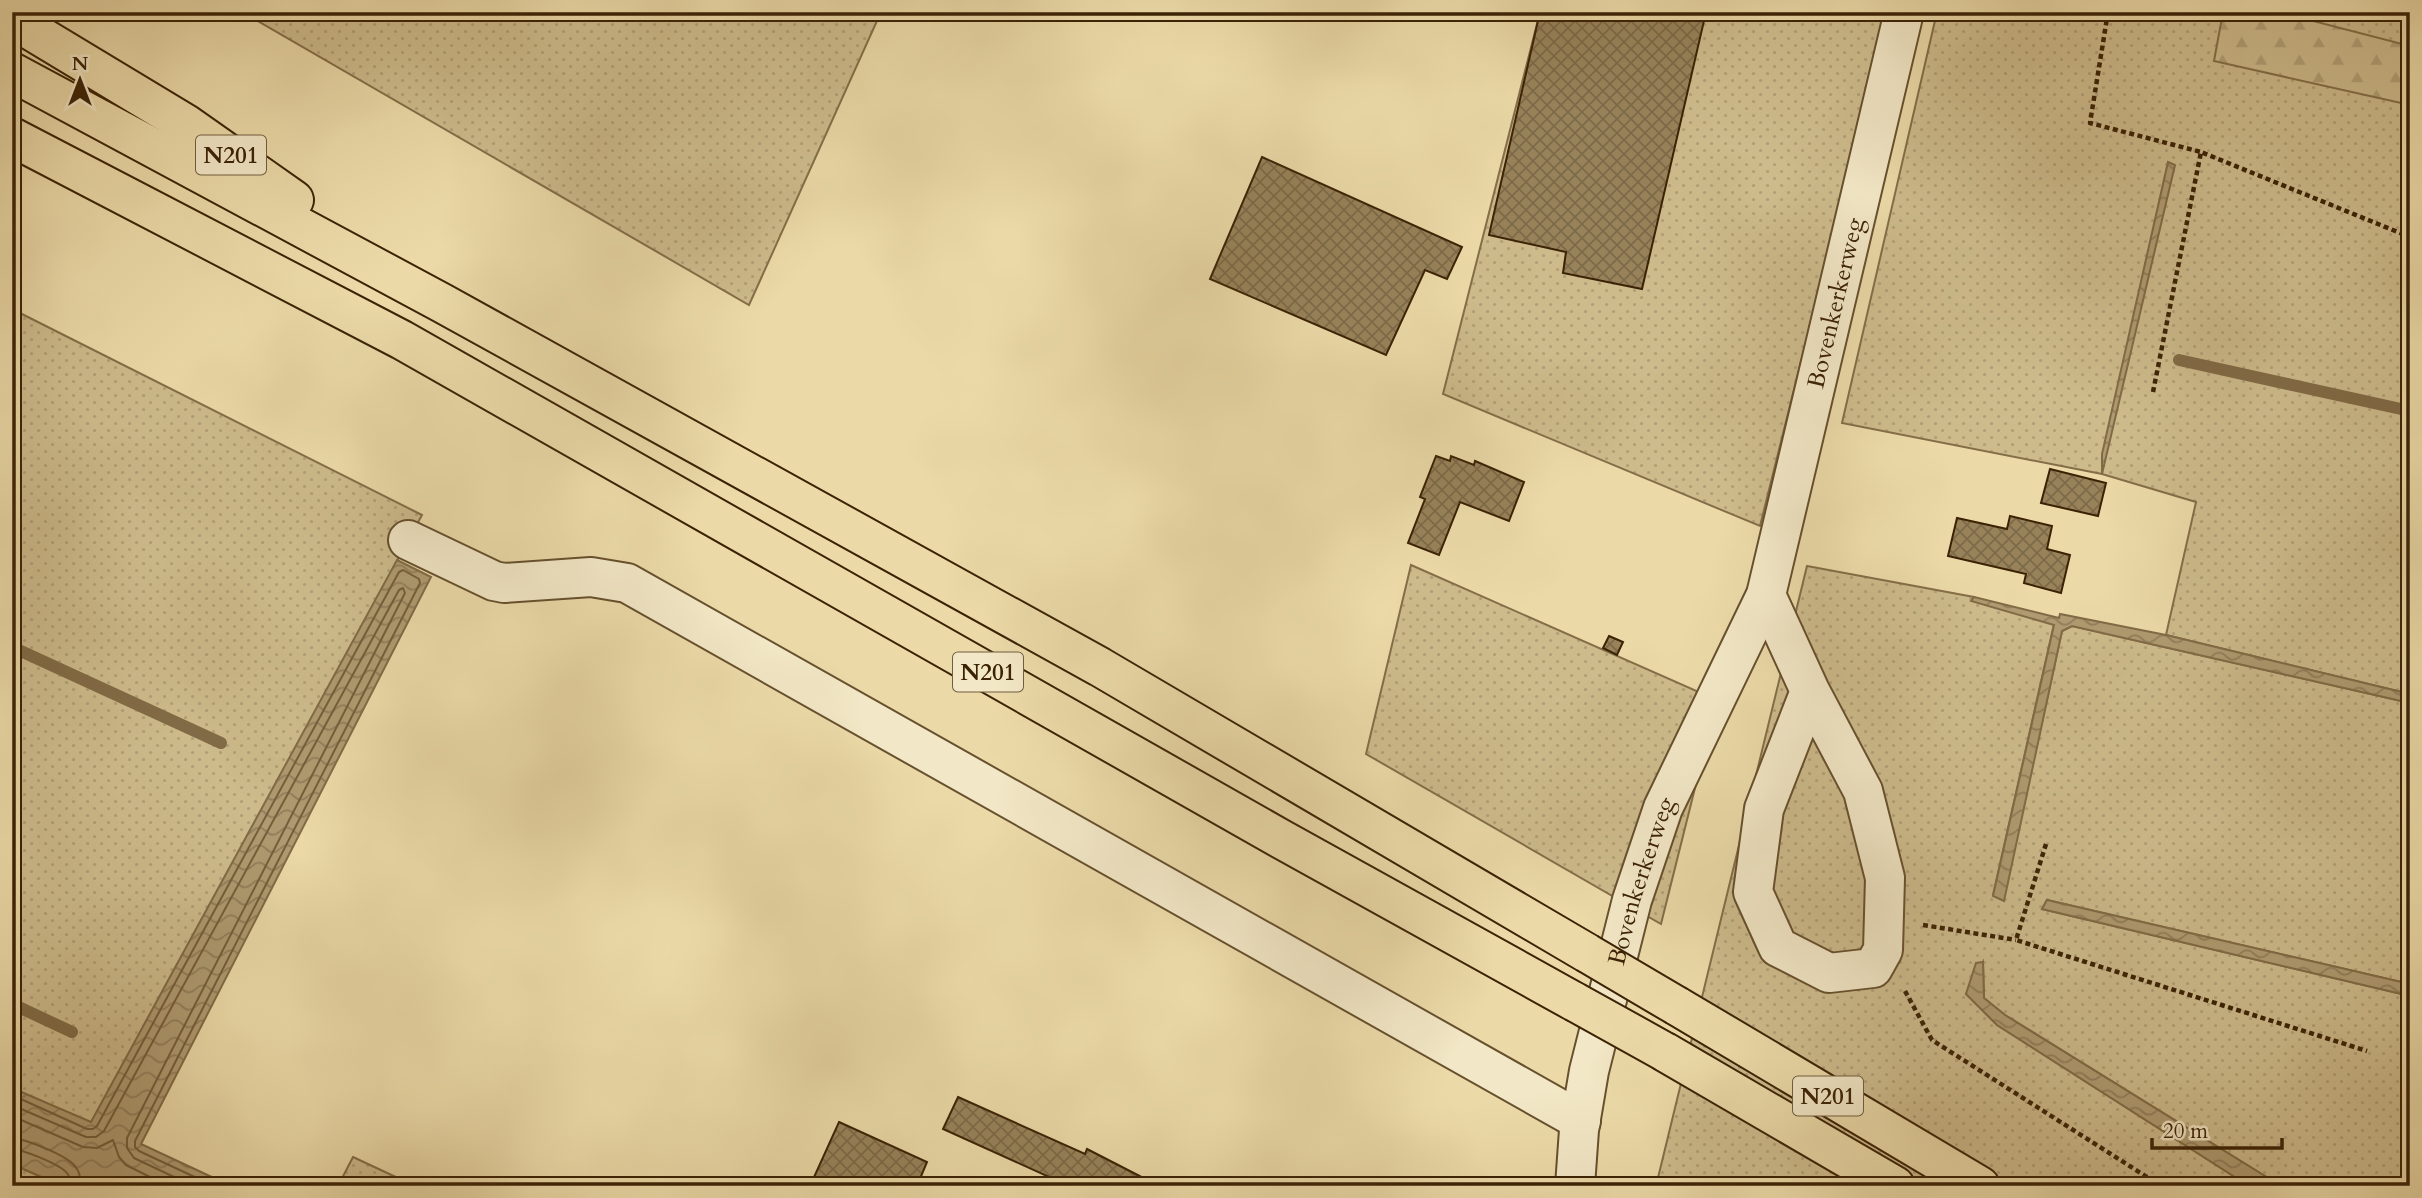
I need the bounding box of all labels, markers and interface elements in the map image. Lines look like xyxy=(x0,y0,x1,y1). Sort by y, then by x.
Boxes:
north arrow xyxy=(46,46,116,116)
text: N xyxy=(72,51,89,77)
road number: N201 xyxy=(196,136,266,174)
street label: Bovenkerkerweg xyxy=(1799,214,1871,392)
road number: N201 xyxy=(953,652,1023,692)
street label: Bovenkerkerweg xyxy=(1600,790,1683,969)
road number: N201 xyxy=(1793,1077,1863,1116)
scale bar xyxy=(2152,1107,2282,1151)
text: 20 m xyxy=(2163,1117,2208,1146)

